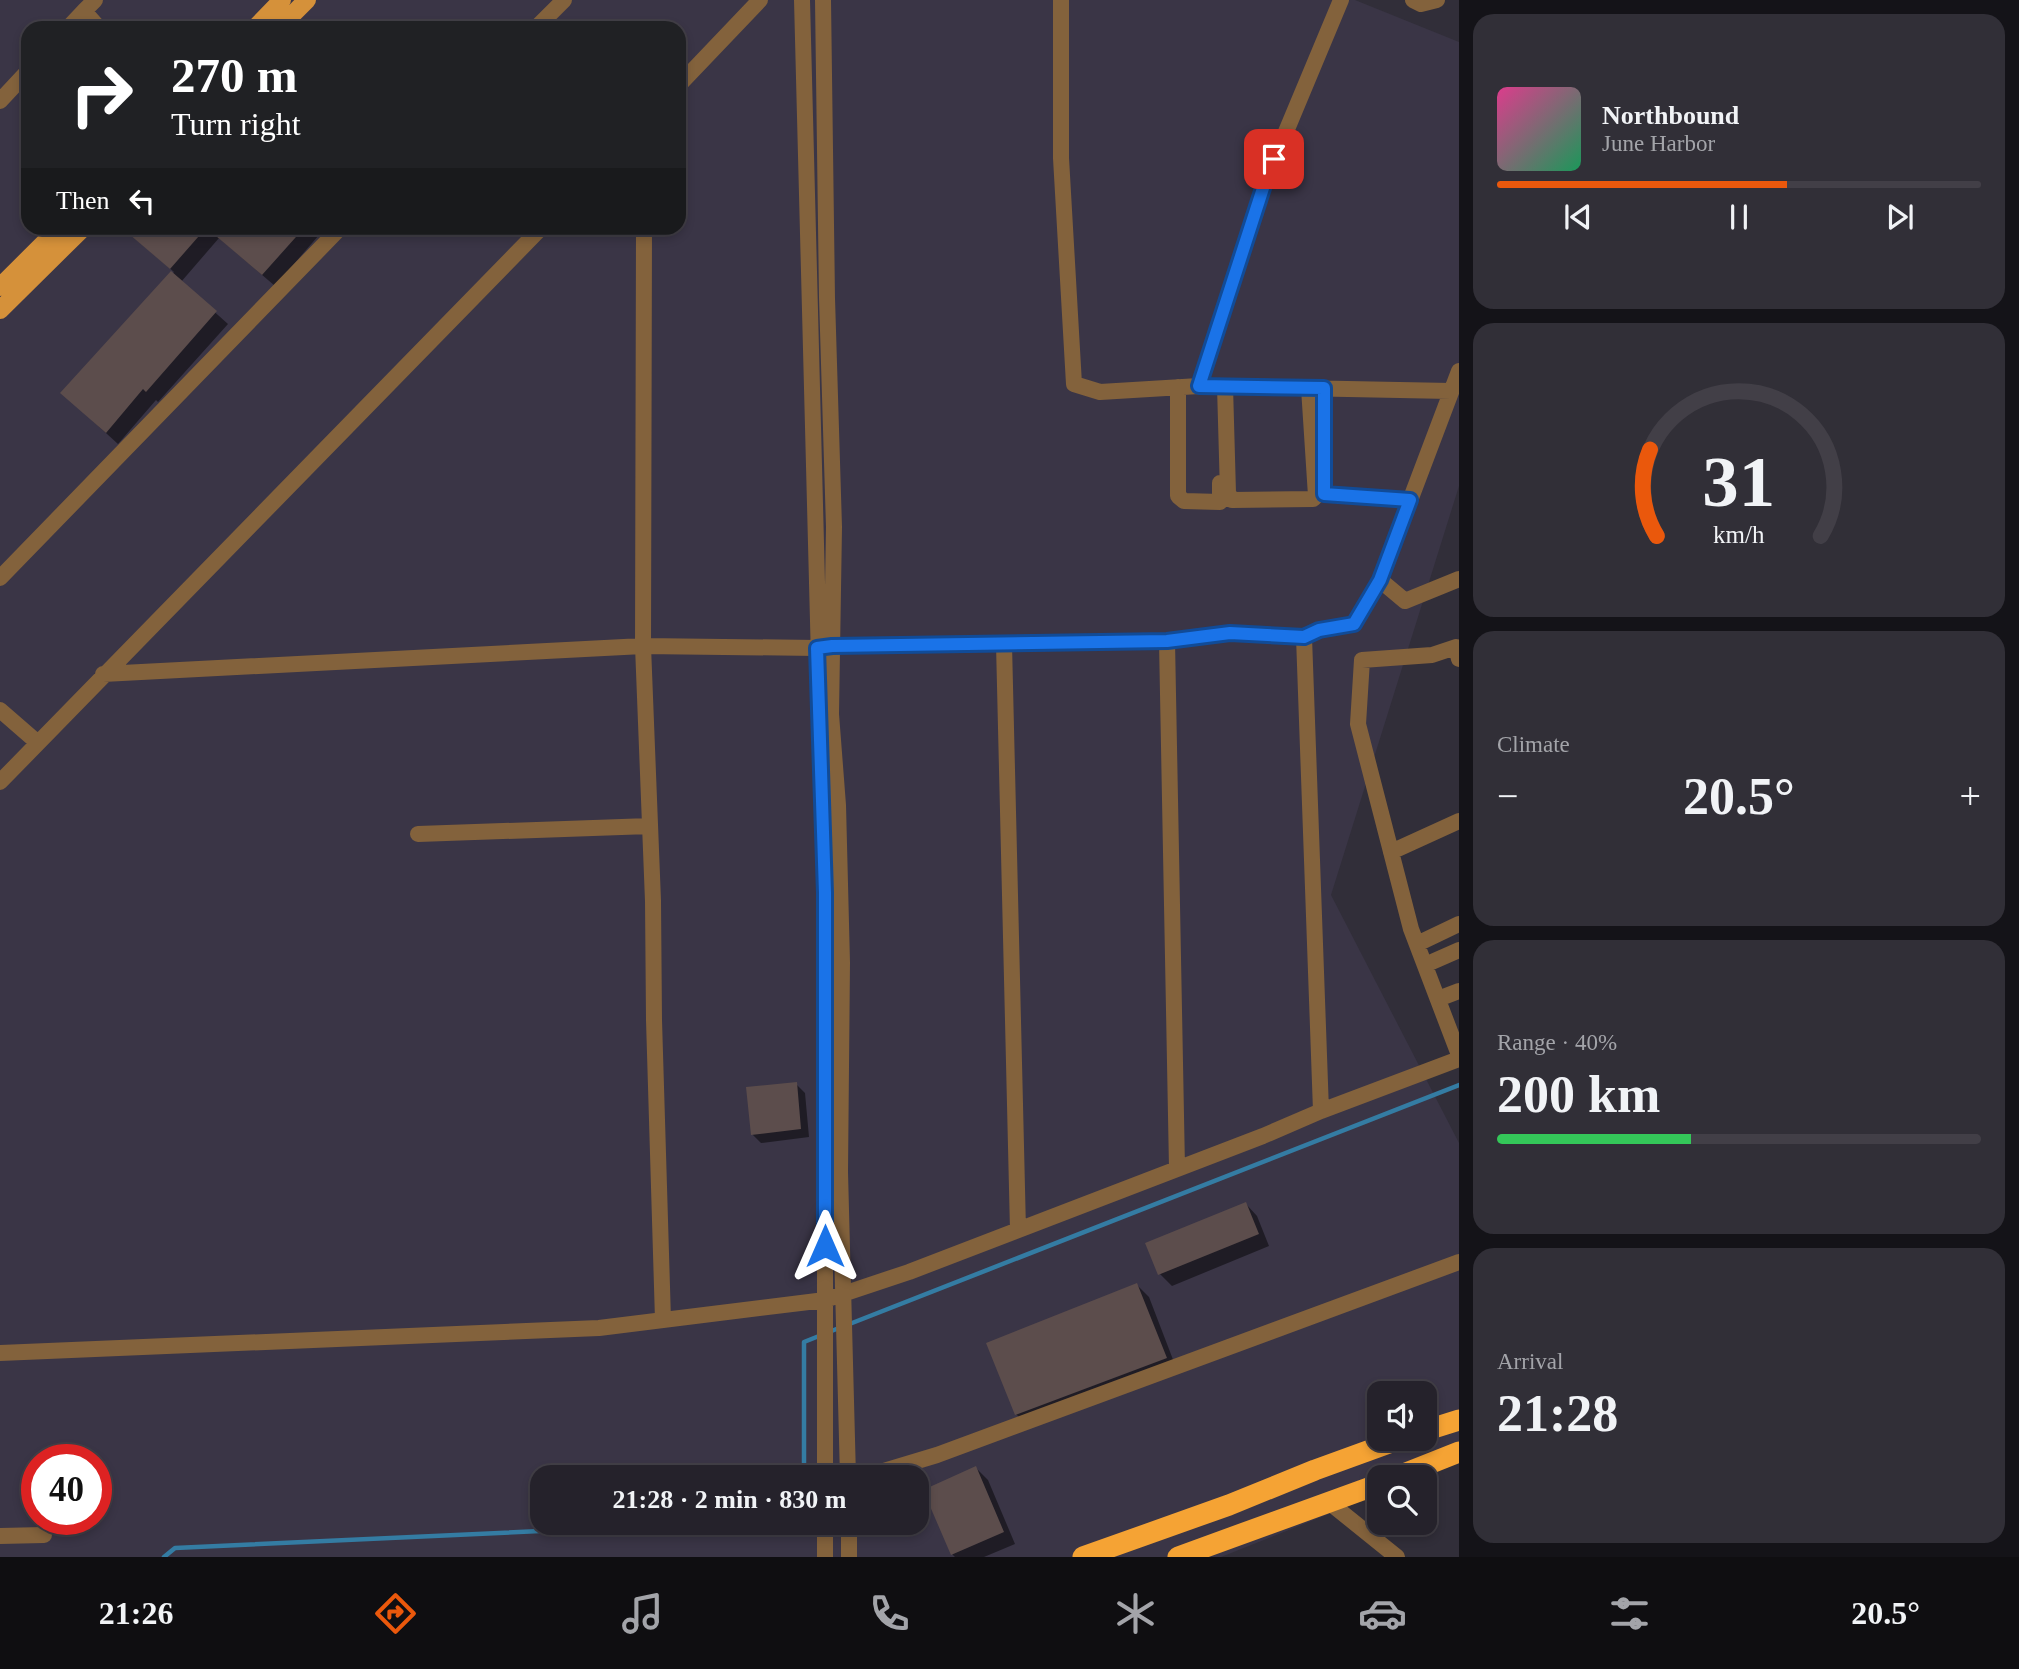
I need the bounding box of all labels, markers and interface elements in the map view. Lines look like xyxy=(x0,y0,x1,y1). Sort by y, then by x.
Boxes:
text: 270 m xyxy=(171,48,298,103)
icon: right xyxy=(56,49,147,140)
text: Northbound xyxy=(1602,101,1739,130)
text: Turn right xyxy=(171,106,301,142)
pin xyxy=(1244,129,1304,189)
text: June Harbor xyxy=(1602,131,1715,156)
icon: arrive xyxy=(1255,140,1293,178)
icon: left xyxy=(123,182,161,220)
text: Then xyxy=(56,186,109,215)
icon: previous xyxy=(1559,198,1597,236)
icon: pause xyxy=(1720,198,1758,236)
icon: next xyxy=(1881,198,1919,236)
text: 31 xyxy=(1703,441,1775,522)
text: km/h xyxy=(1713,521,1765,548)
text: Climate xyxy=(1497,732,1570,757)
text: 20.5° xyxy=(1683,768,1795,825)
text: − xyxy=(1497,775,1518,817)
text: + xyxy=(1960,775,1981,817)
text: Range · 40% xyxy=(1497,1030,1617,1055)
text: 200 km xyxy=(1497,1066,1660,1123)
position arrow xyxy=(788,1209,862,1283)
text: Arrival xyxy=(1497,1349,1563,1374)
map controls xyxy=(1367,1381,1437,1535)
button: sound xyxy=(1367,1381,1437,1451)
text: 21:28 xyxy=(1497,1385,1618,1442)
speed limit sign: 40 xyxy=(21,1444,112,1535)
button: search xyxy=(1367,1465,1437,1535)
text: 21:28 · 2 min · 830 m xyxy=(613,1485,847,1514)
icon: directions xyxy=(371,1589,420,1638)
icon: music xyxy=(618,1589,667,1638)
icon: phone xyxy=(865,1589,914,1638)
icon: climate xyxy=(1111,1589,1160,1638)
icon: car xyxy=(1358,1589,1407,1638)
icon: filters xyxy=(1605,1589,1654,1638)
text: 21:26 xyxy=(99,1595,174,1631)
text: 20.5° xyxy=(1851,1595,1920,1631)

